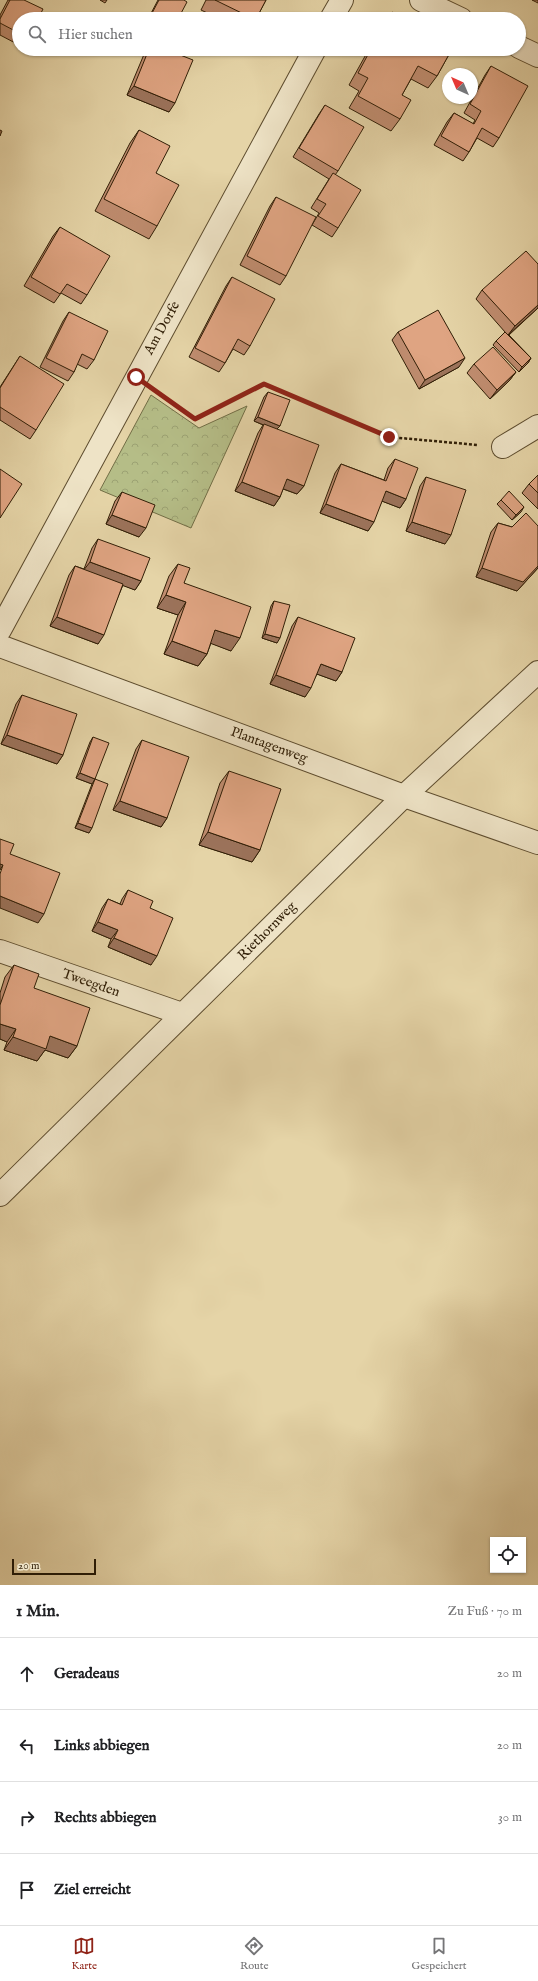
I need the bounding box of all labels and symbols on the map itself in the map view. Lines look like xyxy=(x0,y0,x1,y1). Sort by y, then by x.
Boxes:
north arrow xyxy=(442,68,478,104)
street label: Am Dorfe xyxy=(139,297,184,359)
route start xyxy=(127,368,145,386)
route end xyxy=(380,428,398,446)
street label: Plantagenweg xyxy=(228,723,310,767)
street label: Riethornweg xyxy=(234,897,301,964)
street label: Tweegden xyxy=(60,965,123,1001)
scale bar xyxy=(12,1557,96,1576)

